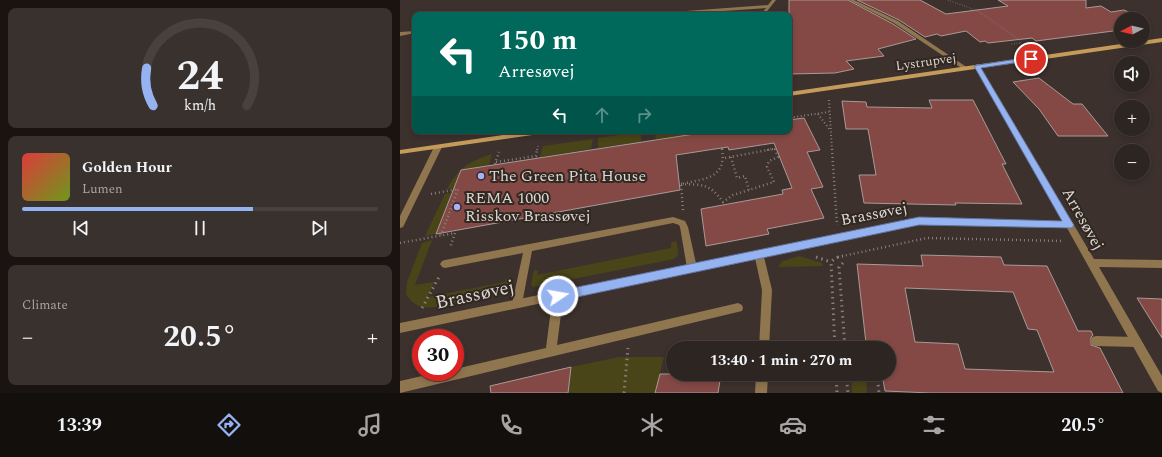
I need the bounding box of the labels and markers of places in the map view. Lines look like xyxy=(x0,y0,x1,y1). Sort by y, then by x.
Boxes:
pin xyxy=(1014,42,1048,76)
place label: The Green Pita House xyxy=(489,164,646,188)
marker: The Green Pita House xyxy=(476,171,486,181)
place label: REMA 1000 Risskov Brassøvej xyxy=(465,186,591,228)
marker: REMA 1000 Risskov Brassøvej xyxy=(452,202,462,212)

